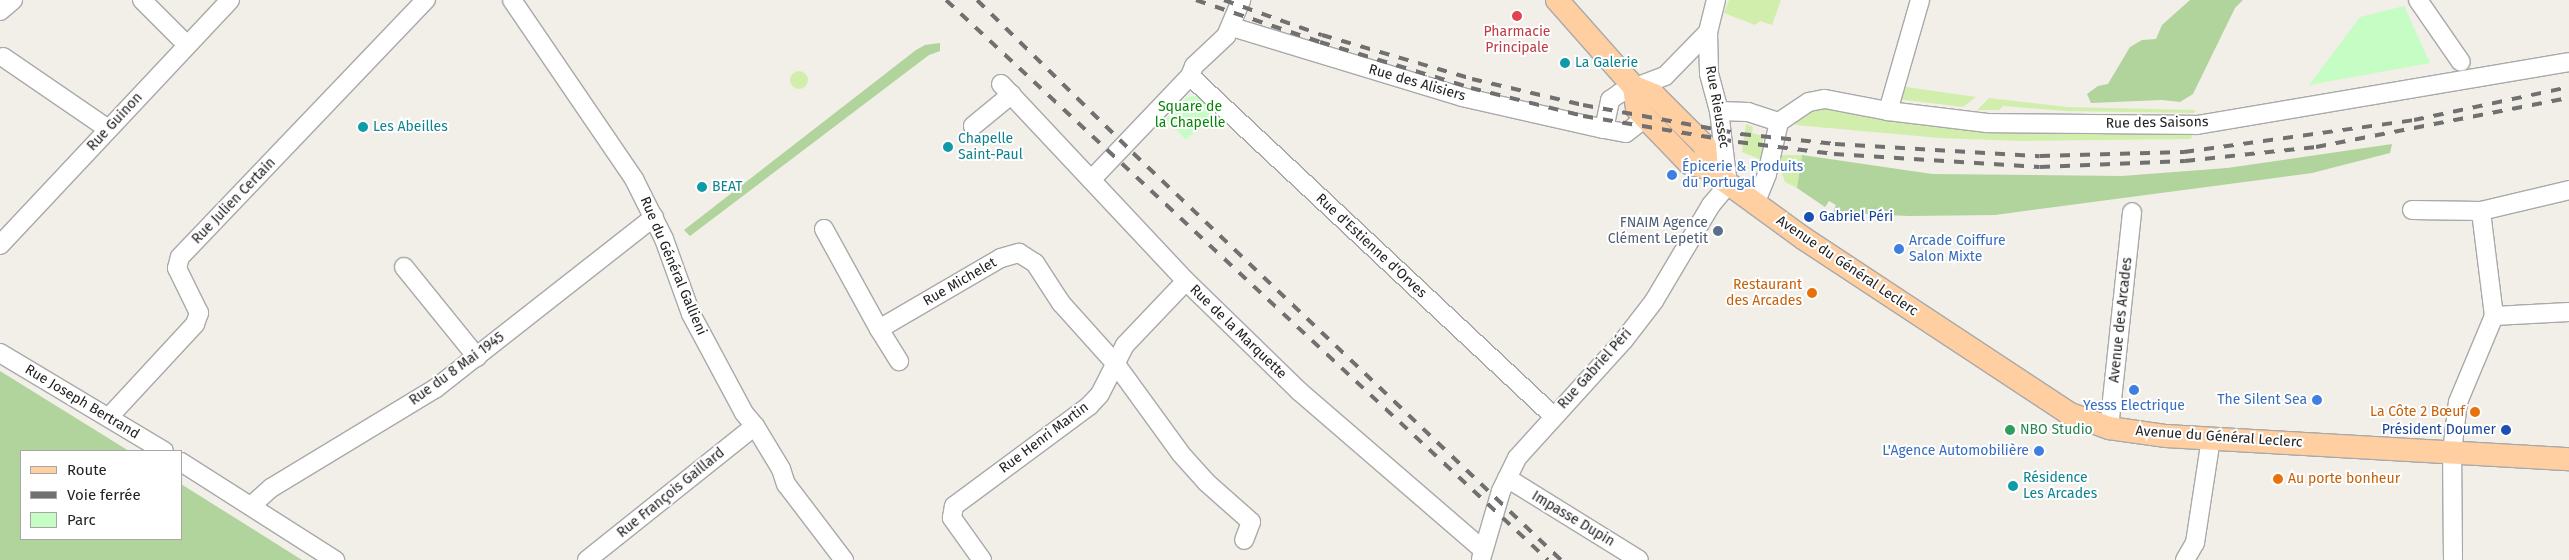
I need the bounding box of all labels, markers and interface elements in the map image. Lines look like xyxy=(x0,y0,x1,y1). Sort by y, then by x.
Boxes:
marker: Pharmacie Principale xyxy=(1511,10,1523,22)
place label: Pharmacie Principale xyxy=(1484,24,1550,56)
place label: La Galerie xyxy=(1575,55,1638,71)
marker: La Galerie xyxy=(1559,57,1571,69)
street label: Rue des Alisiers xyxy=(1367,61,1467,105)
street label: Rue Rieussec xyxy=(1701,64,1733,150)
street label: Rue Guinon xyxy=(84,89,146,155)
park label: Square de la Chapelle xyxy=(1155,99,1225,132)
street label: Rue des Saisons xyxy=(2105,114,2209,132)
place label: Les Abeilles xyxy=(373,119,448,135)
marker: Les Abeilles xyxy=(357,121,369,133)
place label: Chapelle Saint-Paul xyxy=(958,131,1023,164)
marker: Chapelle Saint-Paul xyxy=(942,141,954,153)
street label: Rue Julien Certain xyxy=(189,154,279,248)
place label: Épicerie & Produits du Portugal xyxy=(1682,159,1803,192)
marker: Épicerie & Produits du Portugal xyxy=(1666,169,1678,181)
place label: BEAT xyxy=(712,179,743,195)
marker: BEAT xyxy=(696,181,708,193)
street label: Rue d'Estienne d'Orves xyxy=(1312,190,1430,302)
street label: Rue du Général Gallieni xyxy=(636,194,710,338)
place label: Gabriel Péri xyxy=(1819,209,1893,225)
marker: Gabriel Péri xyxy=(1803,211,1815,223)
street label: Avenue du Général Leclerc xyxy=(1773,212,1921,320)
place label: FNAIM Agence Clément Lepetit xyxy=(1608,215,1708,248)
marker: FNAIM Agence Clément Lepetit xyxy=(1712,225,1724,237)
place label: Arcade Coiffure Salon Mixte xyxy=(1909,233,2006,266)
marker: Arcade Coiffure Salon Mixte xyxy=(1893,243,1905,255)
street label: Rue Michelet xyxy=(920,254,1000,310)
street label: Avenue des Arcades xyxy=(2106,256,2136,384)
place label: Restaurant des Arcades xyxy=(1726,277,1802,310)
street label: Rue de la Marquette xyxy=(1186,281,1290,383)
marker: Restaurant des Arcades xyxy=(1806,287,1818,299)
street label: Rue Gabriel Péri xyxy=(1555,325,1635,413)
street label: Rue du 8 Mai 1945 xyxy=(406,329,508,409)
street label: Rue Joseph Bertrand xyxy=(22,361,142,443)
marker: Yesss Electrique xyxy=(2128,384,2140,396)
place label: The Silent Sea xyxy=(2217,392,2307,408)
marker: The Silent Sea xyxy=(2311,394,2323,406)
place label: Yesss Electrique xyxy=(2083,398,2185,414)
street label: Rue Henri Martin xyxy=(996,399,1092,477)
place label: La Côte 2 Bœuf xyxy=(2370,404,2465,420)
marker: La Côte 2 Bœuf xyxy=(2469,406,2481,418)
place label: NBO Studio xyxy=(2020,422,2093,438)
place label: Président Doumer xyxy=(2382,422,2496,438)
street label: Avenue du Général Leclerc xyxy=(2135,423,2303,451)
marker: NBO Studio xyxy=(2004,424,2016,436)
marker: Président Doumer xyxy=(2500,424,2512,436)
place label: L'Agence Automobilière xyxy=(1882,443,2029,459)
street label: Rue François Gaillard xyxy=(614,445,728,541)
marker: L'Agence Automobilière xyxy=(2033,445,2045,457)
legend xyxy=(20,450,182,540)
text: Route xyxy=(67,461,107,479)
place label: Résidence Les Arcades xyxy=(2023,470,2097,502)
place label: Au porte bonheur xyxy=(2288,471,2400,487)
marker: Au porte bonheur xyxy=(2272,473,2284,485)
marker: Résidence Les Arcades xyxy=(2007,480,2019,492)
text: Voie ferrée xyxy=(67,486,141,504)
street label: Impasse Dupin xyxy=(1529,488,1617,550)
text: Parc xyxy=(67,511,96,529)

